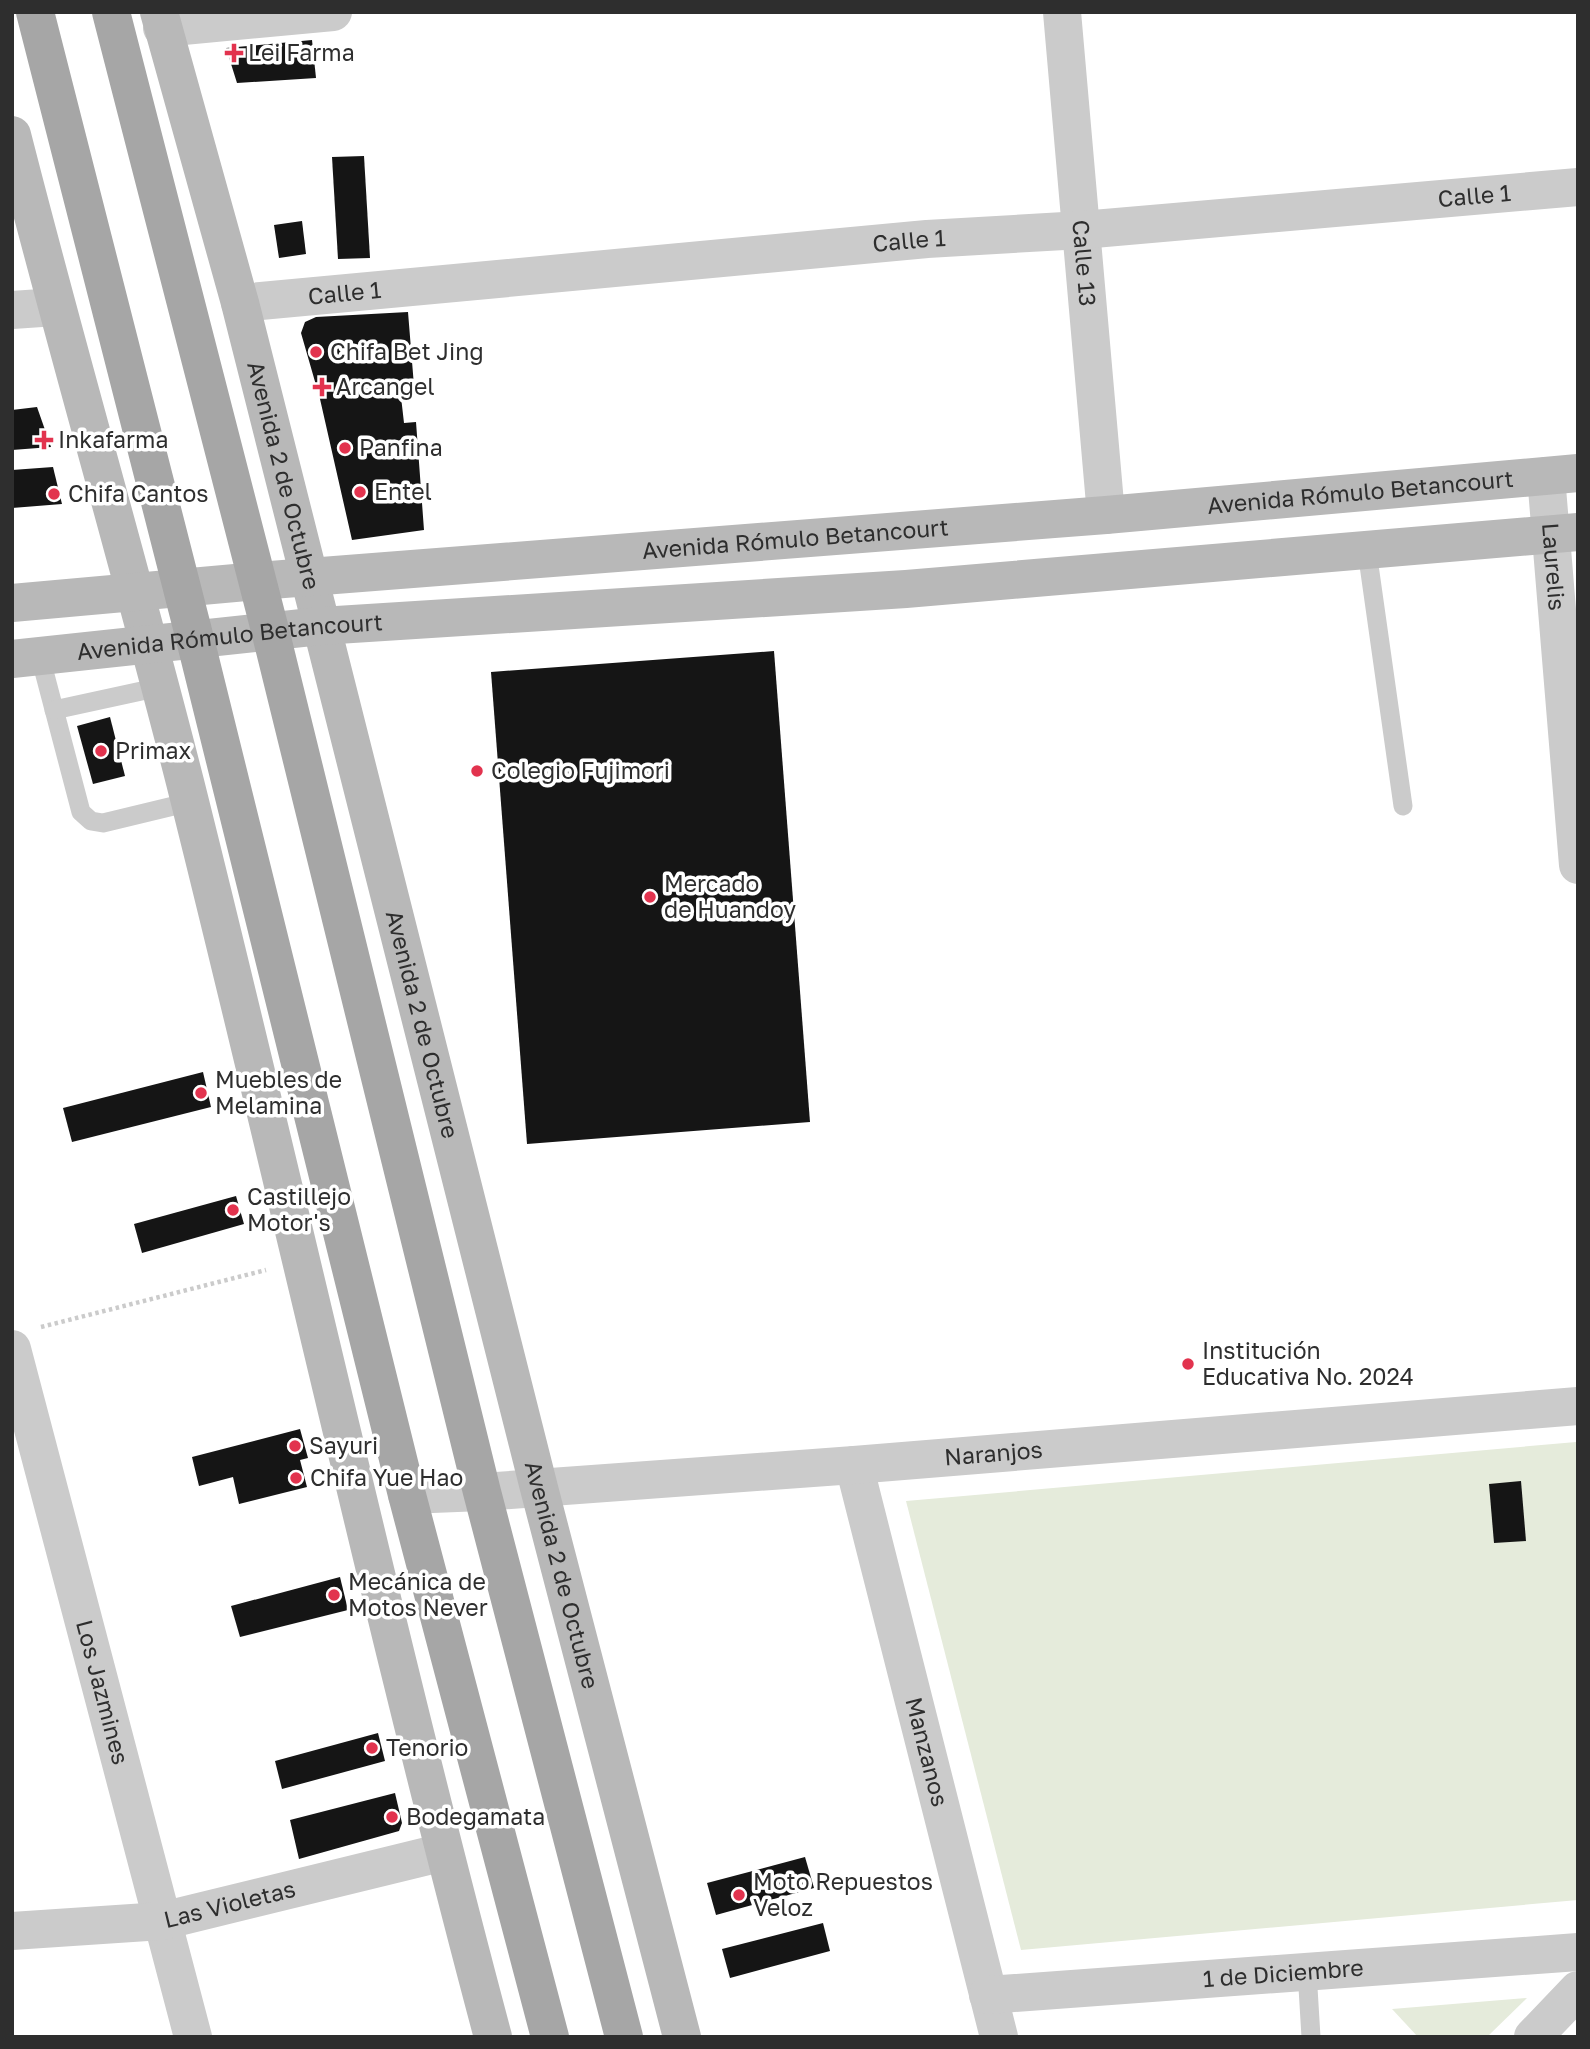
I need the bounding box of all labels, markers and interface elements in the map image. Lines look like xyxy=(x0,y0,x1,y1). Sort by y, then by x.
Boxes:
place label: Lei Farma xyxy=(248,38,355,66)
marker: Lei Farma xyxy=(226,45,242,61)
street label: Calle 1 xyxy=(1436,178,1512,212)
street label: Calle 13 xyxy=(1067,218,1103,307)
street label: Calle 1 xyxy=(871,223,946,257)
street label: Calle 1 xyxy=(307,275,382,310)
place label: Chifa Bet Jing xyxy=(330,337,484,365)
marker: Chifa Bet Jing xyxy=(308,344,324,360)
street label: Avenida 2 de Octubre xyxy=(242,358,327,592)
place label: Arcangel xyxy=(336,372,435,400)
marker: Arcangel xyxy=(314,379,330,395)
place label: Inkafarma xyxy=(58,425,168,453)
marker: Inkafarma xyxy=(36,432,52,448)
place label: Panfina xyxy=(359,433,443,461)
marker: Panfina xyxy=(337,440,353,456)
street label: Avenida Rómulo Betancourt xyxy=(1206,464,1515,519)
place label: Entel xyxy=(374,477,432,505)
place label: Chifa Cantos xyxy=(68,479,208,507)
marker: Entel xyxy=(352,484,368,500)
marker: Chifa Cantos xyxy=(46,486,62,502)
street label: Avenida Rómulo Betancourt xyxy=(641,512,950,564)
street label: Laurelis xyxy=(1537,522,1572,612)
street label: Avenida Rómulo Betancourt xyxy=(75,607,384,665)
place label: Primax xyxy=(115,736,192,764)
marker: Primax xyxy=(93,743,109,759)
place label: Colegio Fujimori xyxy=(491,756,670,784)
marker: Colegio Fujimori xyxy=(469,763,485,779)
place label: Mercado de Huandoy xyxy=(664,869,796,923)
marker: Mercado de Huandoy xyxy=(642,889,658,905)
street label: Avenida 2 de Octubre xyxy=(381,907,465,1141)
place label: Muebles de Melamina xyxy=(215,1065,342,1119)
marker: Muebles de Melamina xyxy=(193,1085,209,1101)
place label: Castillejo Motor's xyxy=(247,1182,351,1236)
marker: Castillejo Motor's xyxy=(225,1202,241,1218)
place label: Institución Educativa No. 2024 xyxy=(1202,1336,1414,1390)
marker: Institución Educativa No. 2024 xyxy=(1180,1356,1196,1372)
place label: Sayuri xyxy=(309,1431,378,1459)
street label: Naranjos xyxy=(943,1435,1044,1471)
marker: Sayuri xyxy=(287,1438,303,1454)
street label: Avenida 2 de Octubre xyxy=(520,1458,606,1692)
place label: Chifa Yue Hao xyxy=(310,1463,463,1491)
marker: Chifa Yue Hao xyxy=(288,1470,304,1486)
place label: Mecánica de Motos Never xyxy=(348,1567,488,1621)
marker: Mecánica de Motos Never xyxy=(326,1587,342,1603)
street label: Los Jazmines xyxy=(71,1617,136,1767)
street label: Manzanos xyxy=(900,1694,955,1809)
place label: Tenorio xyxy=(386,1733,468,1761)
marker: Tenorio xyxy=(364,1740,380,1756)
place label: Bodegamata xyxy=(406,1802,545,1830)
marker: Bodegamata xyxy=(384,1809,400,1825)
place label: Moto Repuestos Veloz xyxy=(753,1867,933,1921)
street label: Las Violetas xyxy=(161,1874,298,1933)
marker: Moto Repuestos Veloz xyxy=(731,1887,747,1903)
street label: 1 de Diciembre xyxy=(1202,1953,1365,1992)

